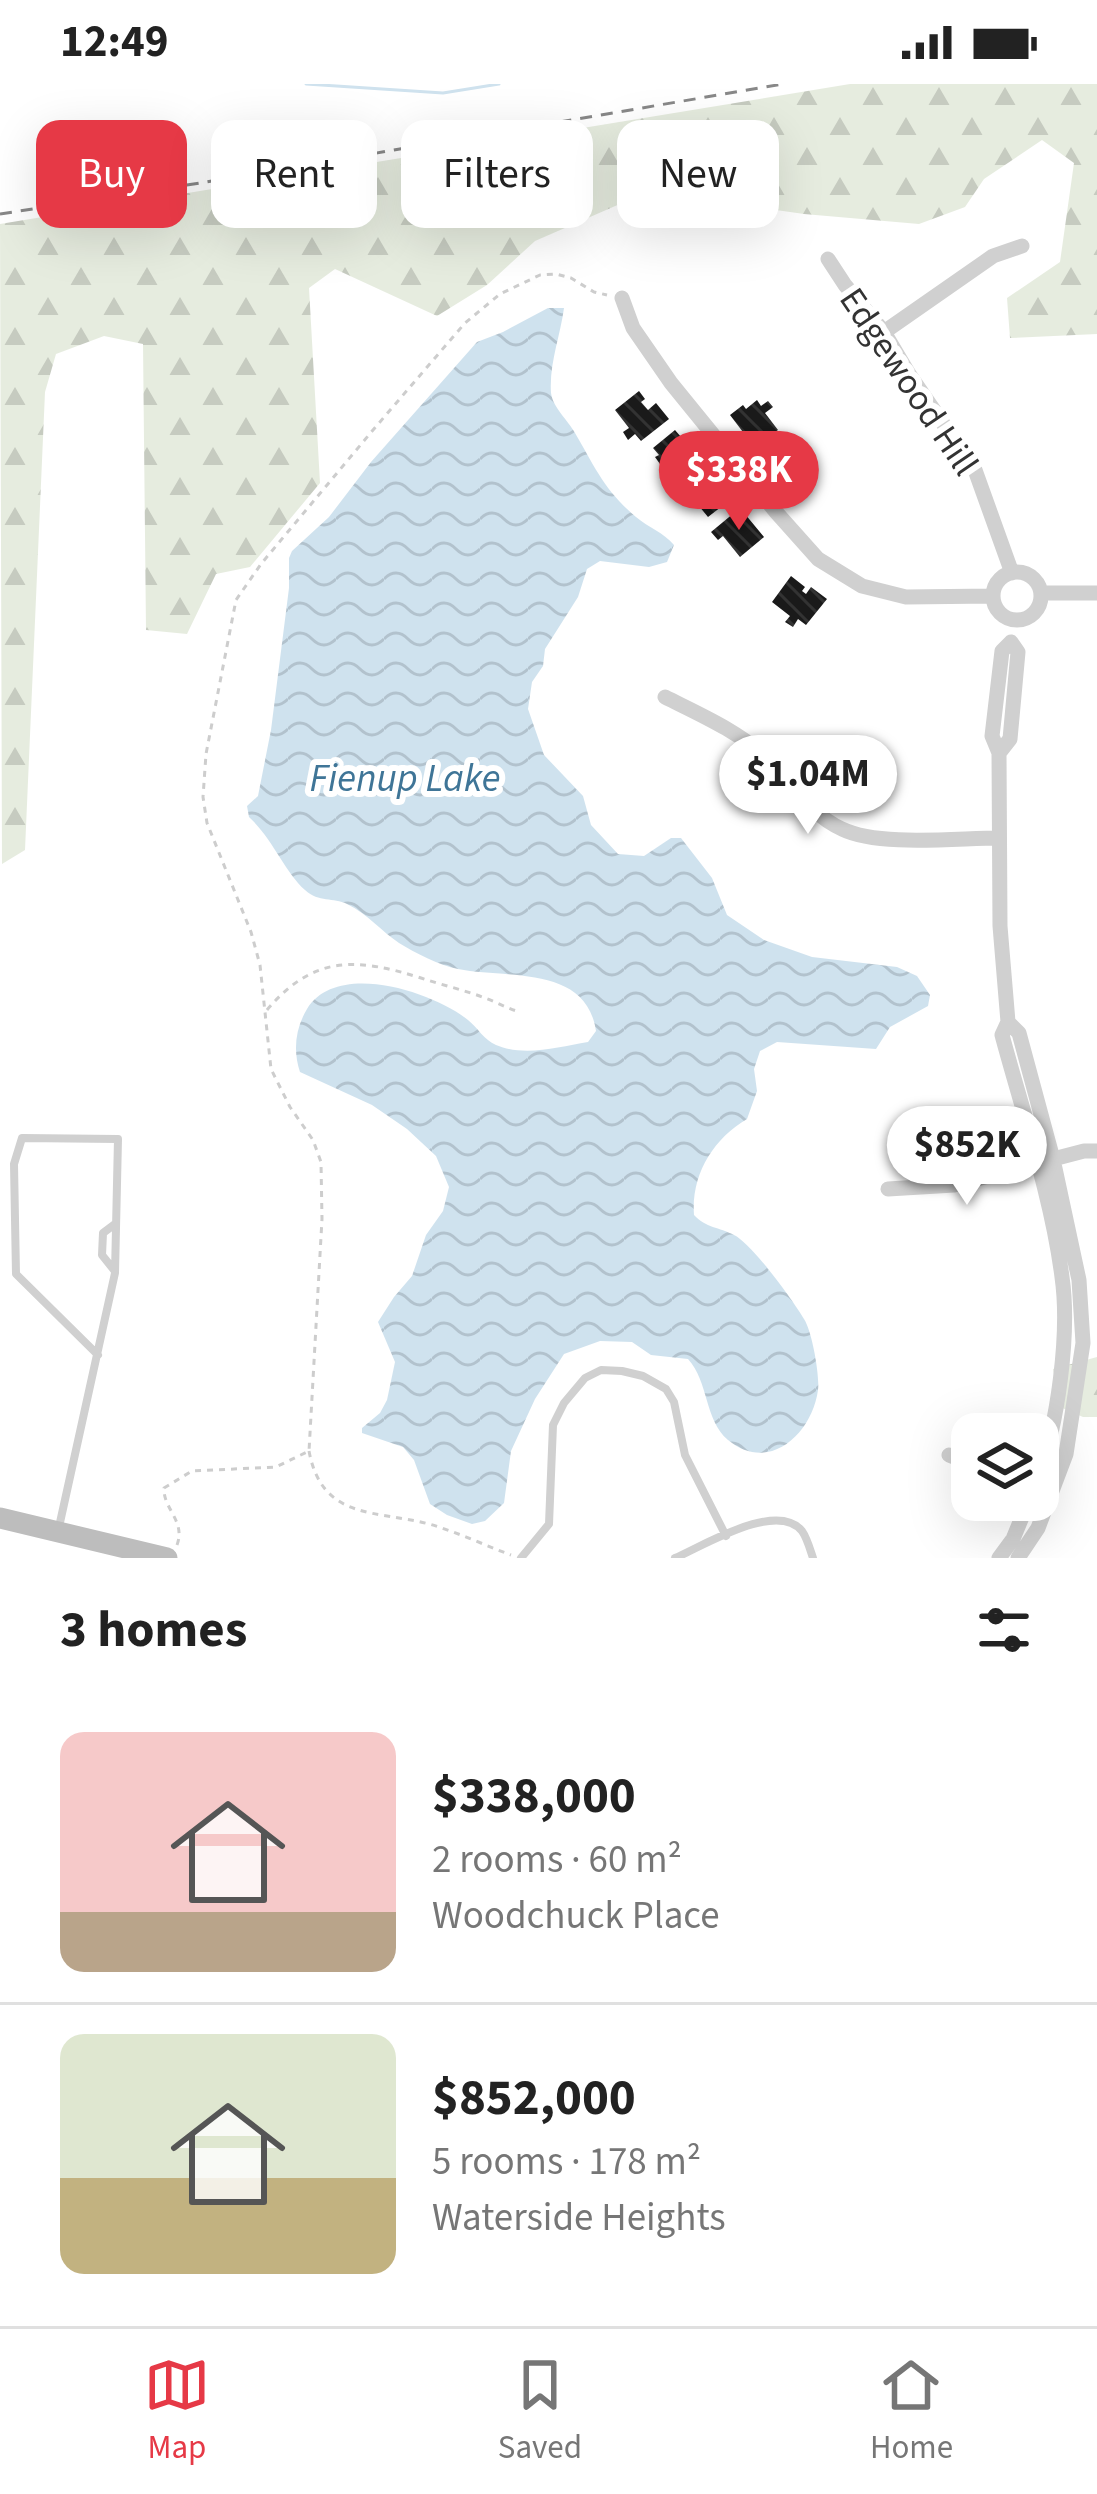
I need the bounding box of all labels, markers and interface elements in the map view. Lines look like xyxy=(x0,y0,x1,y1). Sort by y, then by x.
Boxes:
text: 12:49 xyxy=(60,10,169,74)
chip: Buy xyxy=(36,120,187,228)
chip: Rent xyxy=(211,120,377,228)
chip: Filters xyxy=(401,120,593,228)
chip: New xyxy=(617,120,779,228)
street label: Edgewood Hill xyxy=(827,278,991,486)
pin: $338K xyxy=(655,431,823,533)
text: $338K xyxy=(686,442,792,498)
pin: $1.04M xyxy=(710,735,906,837)
text: $1.04M xyxy=(746,746,870,802)
water label: Fienup Lake xyxy=(310,751,500,807)
pin: $852K xyxy=(883,1106,1051,1208)
text: $852K xyxy=(914,1117,1020,1173)
map controls xyxy=(951,1413,1059,1521)
button: layers xyxy=(951,1413,1059,1521)
text: 3 homes xyxy=(60,1594,247,1666)
icon: filters xyxy=(971,1597,1037,1663)
text: $338,000 xyxy=(432,1760,636,1832)
icon: home xyxy=(156,1780,300,1924)
text: 2 rooms · 60 m² xyxy=(432,1832,682,1888)
text: Woodchuck Place xyxy=(432,1888,720,1944)
text: $852,000 xyxy=(432,2062,636,2134)
icon: home xyxy=(156,2082,300,2226)
text: 5 rooms · 178 m² xyxy=(432,2134,701,2190)
text: Waterside Heights xyxy=(432,2190,726,2246)
tab: Map xyxy=(144,2352,210,2471)
tab: Saved xyxy=(498,2352,582,2471)
tab: Home xyxy=(870,2352,953,2471)

